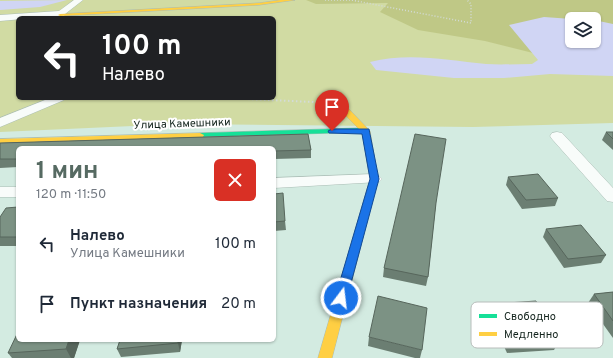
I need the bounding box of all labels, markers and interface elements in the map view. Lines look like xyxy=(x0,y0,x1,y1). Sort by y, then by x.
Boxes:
map controls xyxy=(565,12,601,48)
button: layers xyxy=(565,12,601,48)
text: 100 m xyxy=(102,29,182,65)
icon: left xyxy=(36,32,88,84)
text: Налево xyxy=(102,64,165,87)
pin xyxy=(315,90,349,131)
icon: arrive xyxy=(321,96,343,118)
street label: Улица Камешники xyxy=(133,115,231,133)
text: 1 мин xyxy=(36,157,98,187)
button: close xyxy=(214,159,256,201)
text: 120 m · 11:50 xyxy=(36,187,106,203)
text: Налево xyxy=(70,227,125,246)
icon: left xyxy=(36,233,58,255)
text: 100 m xyxy=(215,235,256,254)
text: Улица Камешники xyxy=(70,246,185,262)
position arrow xyxy=(320,277,362,319)
icon: arrive xyxy=(36,293,58,315)
text: Пункт назначения xyxy=(70,295,207,314)
text: 20 m xyxy=(221,295,256,314)
legend xyxy=(471,302,603,348)
text: Свободно xyxy=(504,310,556,324)
text: Медленно xyxy=(504,328,558,342)

